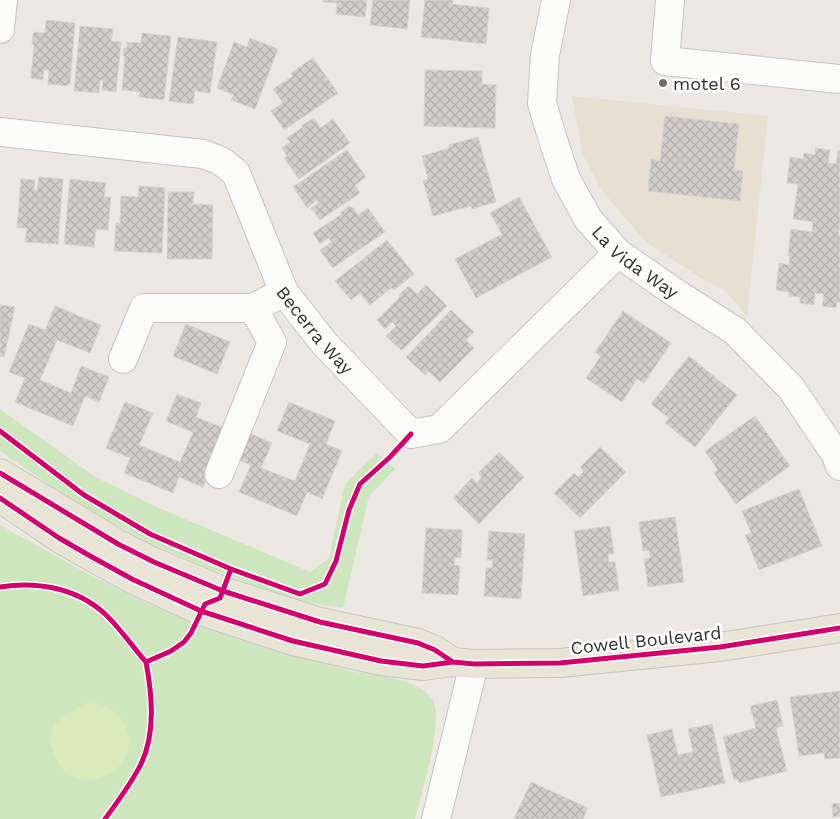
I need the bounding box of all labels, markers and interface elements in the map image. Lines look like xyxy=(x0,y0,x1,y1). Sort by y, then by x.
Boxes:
place label: motel 6 xyxy=(673,73,741,94)
marker: motel 6 xyxy=(657,77,669,89)
street label: La Vida Way xyxy=(588,221,683,303)
street label: Becerra Way xyxy=(273,282,358,378)
street label: Cowell Boulevard xyxy=(570,622,722,658)

